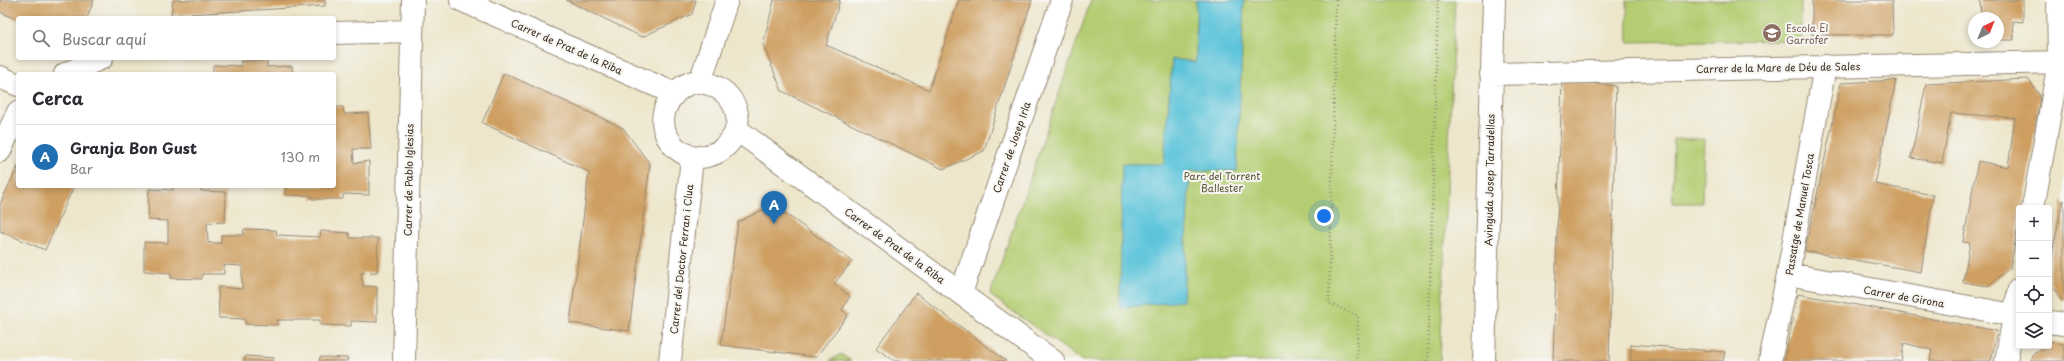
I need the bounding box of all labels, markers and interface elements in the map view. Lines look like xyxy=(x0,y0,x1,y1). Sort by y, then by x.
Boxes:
north arrow xyxy=(1968,12,2004,48)
street label: Carrer de Prat de la Riba xyxy=(509,15,626,78)
search box xyxy=(16,16,336,60)
place label: Escola El Garrofer xyxy=(1786,20,1829,47)
school or university icon: Escola El Garrofer xyxy=(1761,22,1783,44)
icon: search xyxy=(30,27,52,49)
text: Buscar aquí xyxy=(62,27,146,50)
street label: Carrer de la Mare de Déu de Sales xyxy=(1696,58,1861,76)
text: Cerca xyxy=(32,85,83,111)
street label: Carrer de Josep Irla xyxy=(988,99,1034,195)
street label: Avinguda Josep Tarradellas xyxy=(1480,113,1498,246)
street label: Carrer de Pablo Iglesias xyxy=(400,123,416,236)
text: Granja Bon Gust xyxy=(70,136,197,159)
text: A xyxy=(40,147,50,166)
text: 130 m xyxy=(281,147,320,166)
street label: Passatge de Manuel Tosca xyxy=(1781,151,1817,276)
text: Bar xyxy=(70,159,93,178)
park label: Parc del Torrent Ballester xyxy=(1184,168,1260,195)
street label: Carrer del Doctor Ferran i Clua xyxy=(666,183,696,335)
pin: A xyxy=(761,191,787,224)
street label: Carrer de Prat de la Riba xyxy=(842,203,949,287)
map controls xyxy=(2016,205,2052,349)
button: + xyxy=(2016,205,2052,241)
your location xyxy=(1314,206,1334,226)
button: − xyxy=(2016,241,2052,277)
button: locate xyxy=(2016,277,2052,313)
street label: Carrer de Girona xyxy=(1862,282,1946,311)
button: layers xyxy=(2016,313,2052,349)

